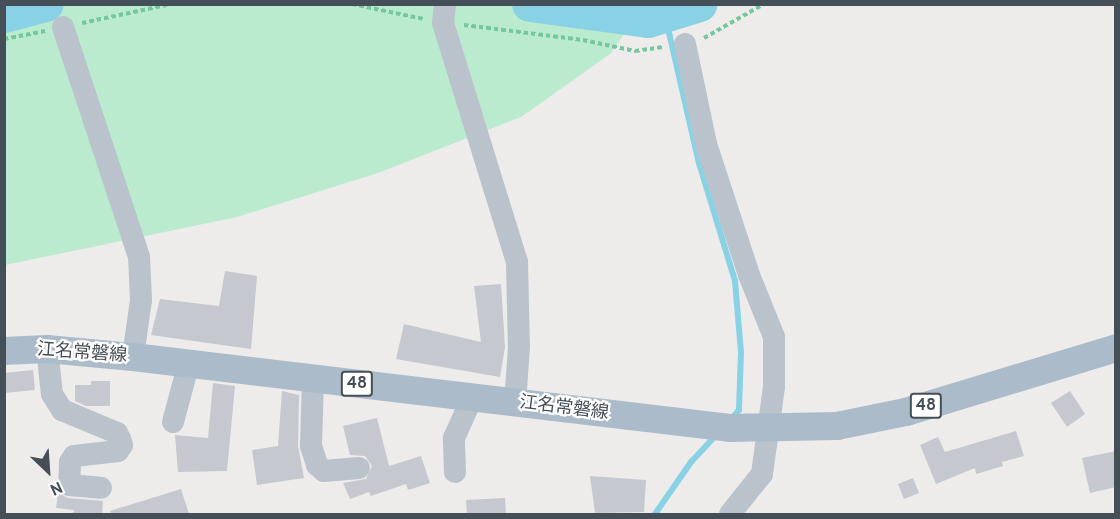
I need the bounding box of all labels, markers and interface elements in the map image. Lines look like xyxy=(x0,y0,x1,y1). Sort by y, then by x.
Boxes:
street label: 江名常磐線 xyxy=(36,340,128,368)
road number: 48 xyxy=(340,371,374,397)
street label: 江名常磐線 xyxy=(518,393,610,425)
road number: 48 xyxy=(910,393,942,419)
north arrow xyxy=(18,441,78,501)
text: N xyxy=(46,476,65,499)

